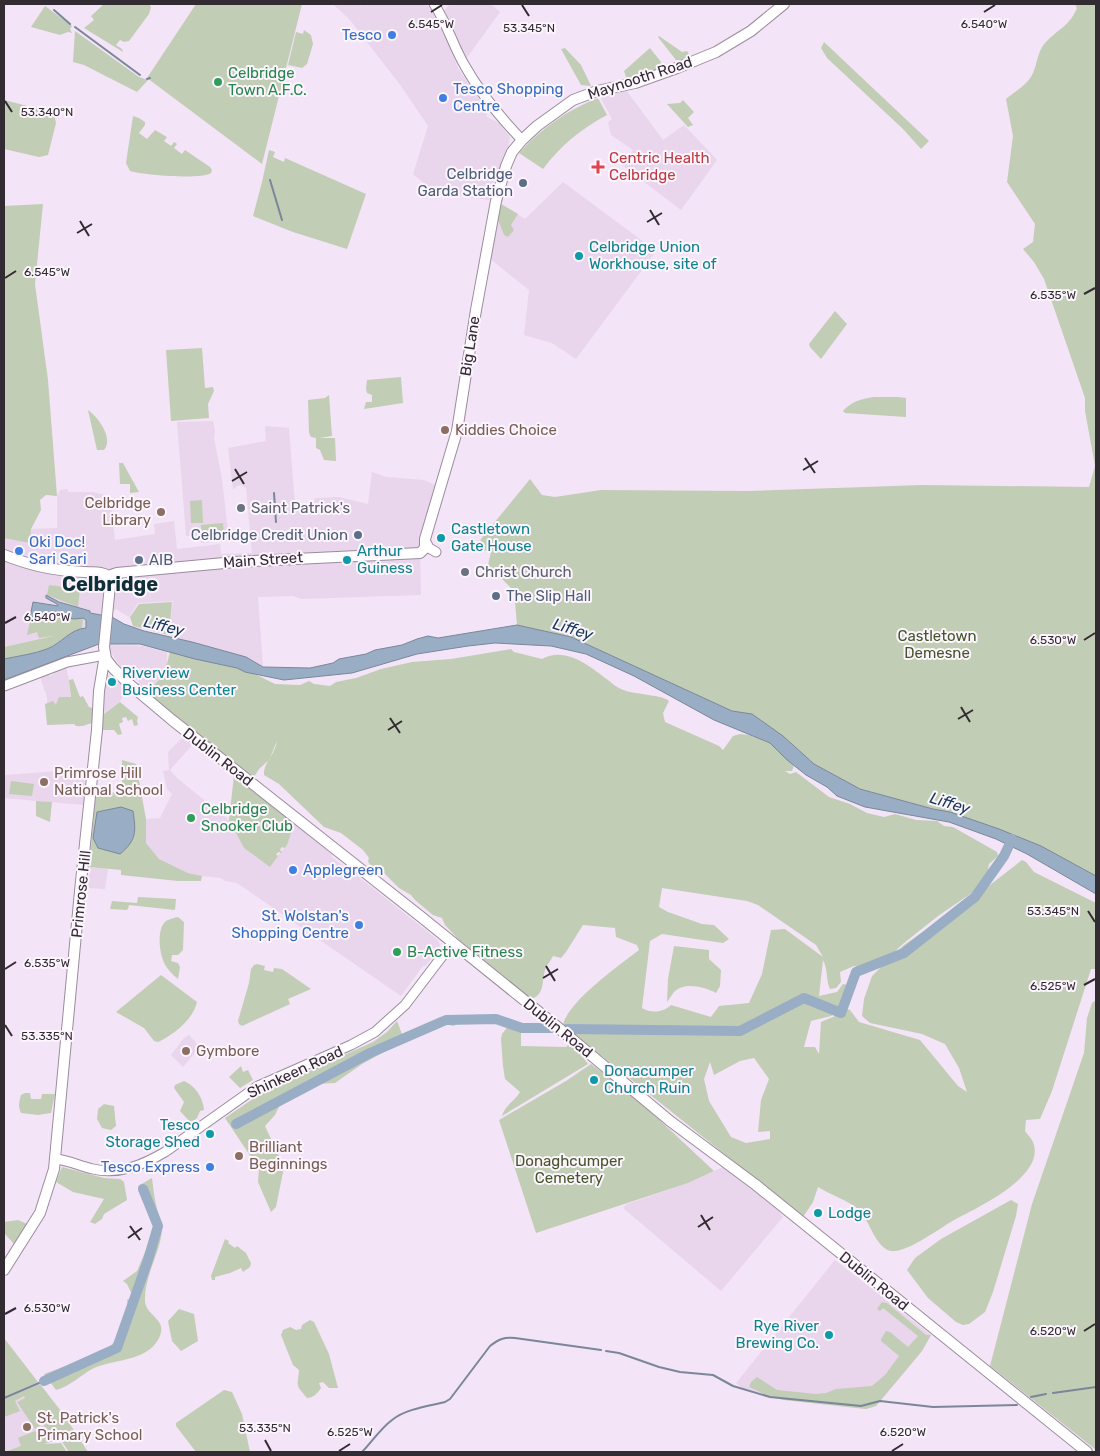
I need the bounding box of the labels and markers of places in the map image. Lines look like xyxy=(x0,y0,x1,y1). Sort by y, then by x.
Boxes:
place label: Tesco xyxy=(342,26,382,44)
marker: Tesco xyxy=(386,29,398,41)
place label: Celbridge Town A.F.C. xyxy=(228,64,307,99)
marker: Celbridge Town A.F.C. xyxy=(212,76,224,88)
place label: Tesco Shopping Centre xyxy=(453,80,564,115)
marker: Tesco Shopping Centre xyxy=(437,92,449,104)
place label: Centric Health Celbridge xyxy=(609,149,710,184)
marker: Centric Health Celbridge xyxy=(591,160,605,174)
place label: Celbridge Garda Station xyxy=(417,165,513,200)
marker: Celbridge Garda Station xyxy=(517,177,529,189)
place label: Celbridge Union Workhouse, site of xyxy=(589,238,717,273)
marker: Celbridge Union Workhouse, site of xyxy=(573,250,585,262)
place label: Kiddies Choice xyxy=(455,421,557,439)
marker: Kiddies Choice xyxy=(439,424,451,436)
place label: Celbridge Library xyxy=(84,494,151,529)
place label: Saint Patrick's xyxy=(251,499,351,517)
marker: Saint Patrick's xyxy=(235,502,247,514)
marker: Celbridge Library xyxy=(155,506,167,518)
place label: Castletown Gate House xyxy=(451,520,532,555)
place label: Celbridge Credit Union xyxy=(191,526,348,544)
marker: Celbridge Credit Union xyxy=(352,529,364,541)
marker: Castletown Gate House xyxy=(435,532,447,544)
place label: Oki Doc! Sari Sari xyxy=(29,533,87,568)
place label: Arthur Guiness xyxy=(357,542,413,577)
marker: Oki Doc! Sari Sari xyxy=(13,545,25,557)
place label: AIB xyxy=(149,551,173,569)
marker: AIB xyxy=(133,554,145,566)
marker: Arthur Guiness xyxy=(341,554,353,566)
place label: Christ Church xyxy=(475,563,572,581)
marker: Christ Church xyxy=(459,566,471,578)
place label: The Slip Hall xyxy=(506,587,591,605)
marker: The Slip Hall xyxy=(490,590,502,602)
place label: Riverview Business Center xyxy=(122,664,236,699)
marker: Riverview Business Center xyxy=(106,676,118,688)
place label: Primrose Hill National School xyxy=(54,764,163,799)
marker: Primrose Hill National School xyxy=(38,776,50,788)
place label: Celbridge Snooker Club xyxy=(201,800,293,835)
marker: Celbridge Snooker Club xyxy=(185,812,197,824)
place label: Applegreen xyxy=(303,861,383,879)
marker: Applegreen xyxy=(287,864,299,876)
place label: St. Wolstan's Shopping Centre xyxy=(232,907,349,942)
marker: St. Wolstan's Shopping Centre xyxy=(353,919,365,931)
place label: B-Active Fitness xyxy=(407,943,523,961)
marker: B-Active Fitness xyxy=(391,946,403,958)
place label: Gymbore xyxy=(196,1042,259,1060)
marker: Gymbore xyxy=(180,1045,192,1057)
place label: Donacumper Church Ruin xyxy=(604,1062,694,1097)
marker: Donacumper Church Ruin xyxy=(588,1074,600,1086)
place label: Tesco Storage Shed xyxy=(106,1116,200,1151)
marker: Tesco Storage Shed xyxy=(204,1128,216,1140)
place label: Brilliant Beginnings xyxy=(249,1138,328,1173)
marker: Brilliant Beginnings xyxy=(233,1150,245,1162)
place label: Tesco Express xyxy=(101,1158,200,1176)
marker: Tesco Express xyxy=(204,1161,216,1173)
place label: Lodge xyxy=(828,1204,871,1222)
marker: Lodge xyxy=(812,1207,824,1219)
place label: Rye River Brewing Co. xyxy=(736,1317,819,1352)
marker: Rye River Brewing Co. xyxy=(823,1329,835,1341)
place label: St. Patrick's Primary School xyxy=(37,1409,142,1444)
marker: St. Patrick's Primary School xyxy=(21,1421,33,1433)

